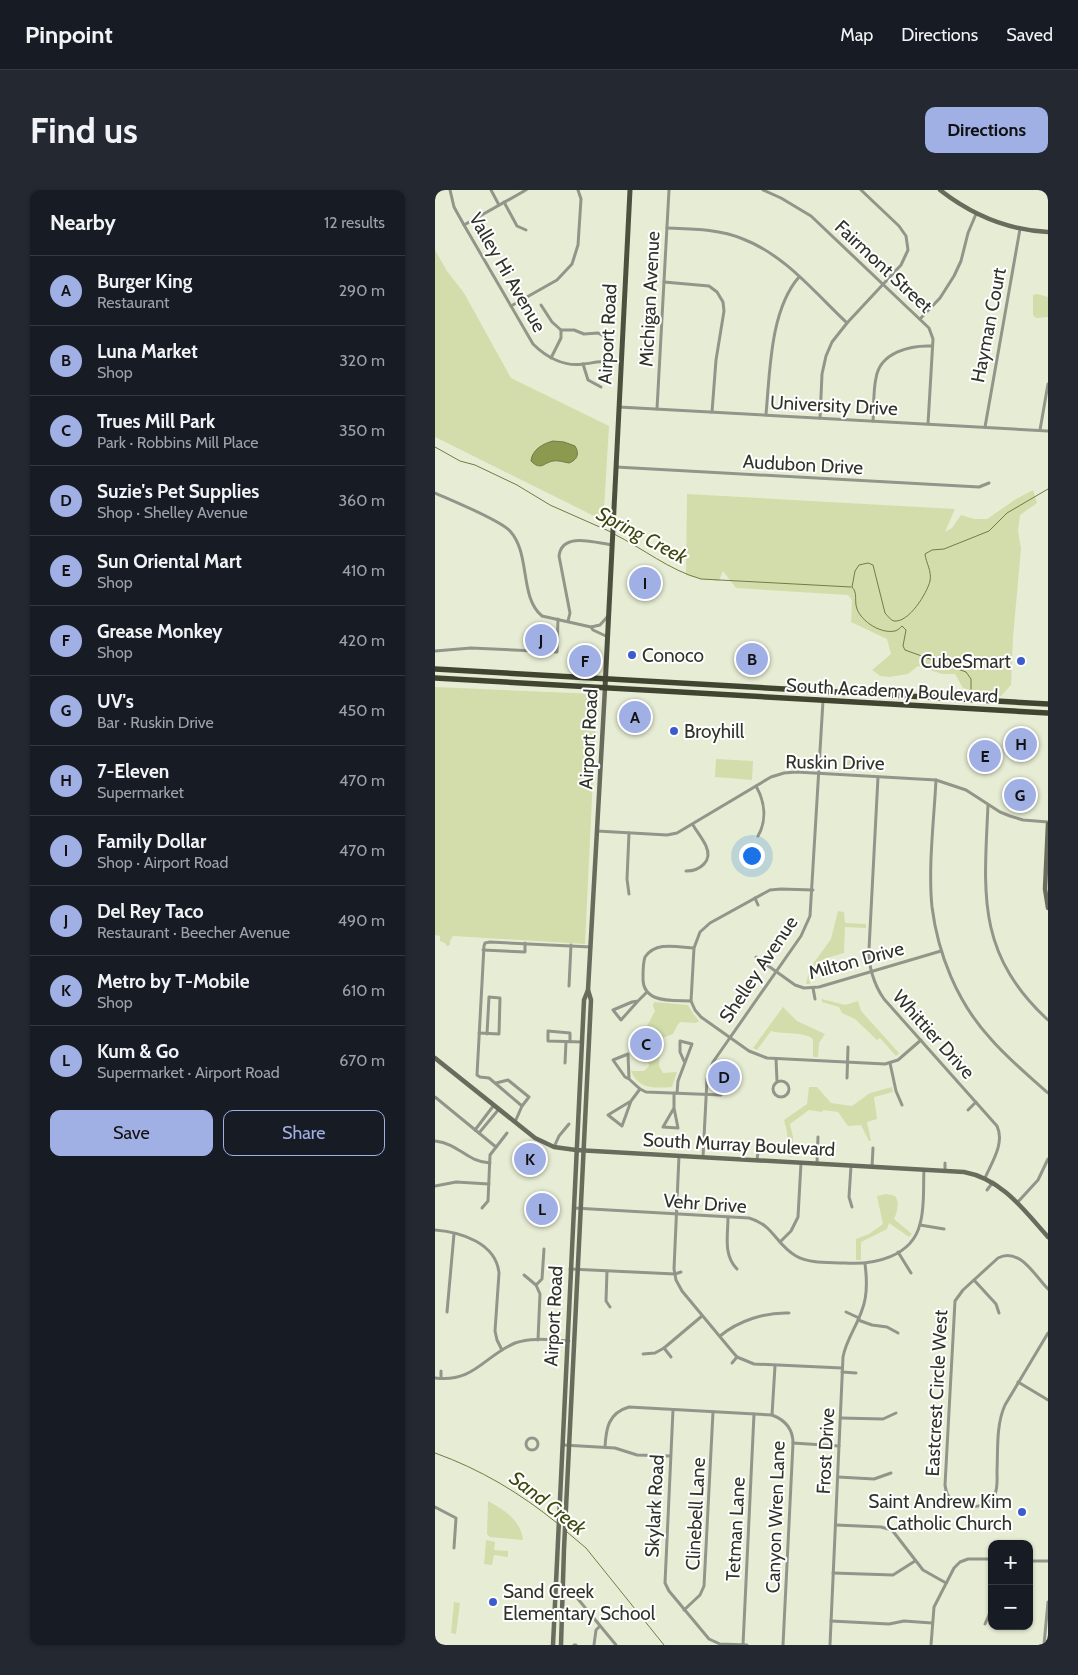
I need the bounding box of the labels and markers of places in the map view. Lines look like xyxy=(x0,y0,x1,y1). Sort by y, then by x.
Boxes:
pin: I xyxy=(629,564,661,602)
pin: J xyxy=(525,621,557,659)
pin: B xyxy=(736,640,768,678)
pin: F xyxy=(569,642,601,680)
place label: Conoco xyxy=(642,644,704,667)
marker: Conoco xyxy=(626,649,638,661)
place label: CubeSmart xyxy=(920,650,1012,673)
marker: CubeSmart xyxy=(1015,655,1027,667)
pin: A xyxy=(619,698,651,736)
place label: Broyhill xyxy=(684,720,745,743)
marker: Broyhill xyxy=(668,725,680,737)
pin: H xyxy=(1005,725,1037,763)
pin: E xyxy=(969,737,1001,775)
pin: G xyxy=(1004,776,1036,814)
pin: C xyxy=(630,1025,662,1063)
pin: D xyxy=(708,1058,740,1096)
pin: K xyxy=(514,1140,546,1178)
pin: L xyxy=(526,1190,558,1228)
place label: Saint Andrew Kim Catholic Church xyxy=(868,1490,1012,1535)
marker: Saint Andrew Kim Catholic Church xyxy=(1016,1506,1028,1518)
place label: Sand Creek Elementary School xyxy=(503,1580,656,1625)
marker: Sand Creek Elementary School xyxy=(487,1596,499,1608)

